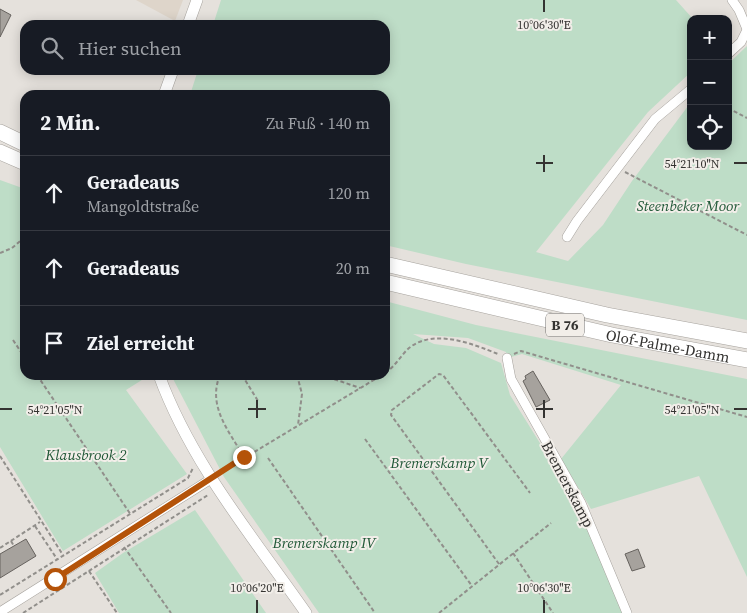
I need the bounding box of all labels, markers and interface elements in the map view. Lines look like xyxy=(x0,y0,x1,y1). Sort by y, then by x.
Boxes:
map controls xyxy=(687,15,732,150)
button: + xyxy=(687,15,732,60)
text: 10°06'30"E xyxy=(517,17,571,33)
search box xyxy=(20,20,390,75)
icon: search xyxy=(38,34,66,62)
text: Hier suchen xyxy=(78,35,182,61)
button: − xyxy=(687,60,732,105)
button: locate xyxy=(687,105,732,150)
text: 2 Min. xyxy=(40,108,101,137)
text: Zu Fuß · 140 m xyxy=(266,112,370,134)
text: 54°21'10"N xyxy=(664,156,720,172)
text: Geradeaus xyxy=(87,169,179,195)
icon: ahead xyxy=(40,179,68,207)
text: 120 m xyxy=(328,182,370,204)
text: Mangoldtstraße xyxy=(87,195,199,217)
park label: Steenbeker Moor xyxy=(637,195,740,216)
icon: ahead xyxy=(40,254,68,282)
text: Geradeaus xyxy=(87,255,179,281)
text: 20 m xyxy=(336,257,370,279)
road number: B 76 xyxy=(546,314,584,336)
street label: Olof-Palme-Damm xyxy=(604,323,732,367)
icon: arrive xyxy=(40,329,68,357)
text: Ziel erreicht xyxy=(87,330,194,356)
text: 54°21'05"N xyxy=(27,402,83,418)
text: 54°21'05"N xyxy=(664,402,720,418)
street label: Bremerskamp xyxy=(536,437,600,531)
park label: Klausbrook 2 xyxy=(44,444,127,465)
route end xyxy=(233,446,256,469)
park label: Bremerskamp V xyxy=(389,452,490,473)
park label: Bremerskamp IV xyxy=(272,532,377,553)
route start xyxy=(44,568,67,591)
text: 10°06'20"E xyxy=(230,580,284,596)
text: 10°06'30"E xyxy=(517,580,571,596)

